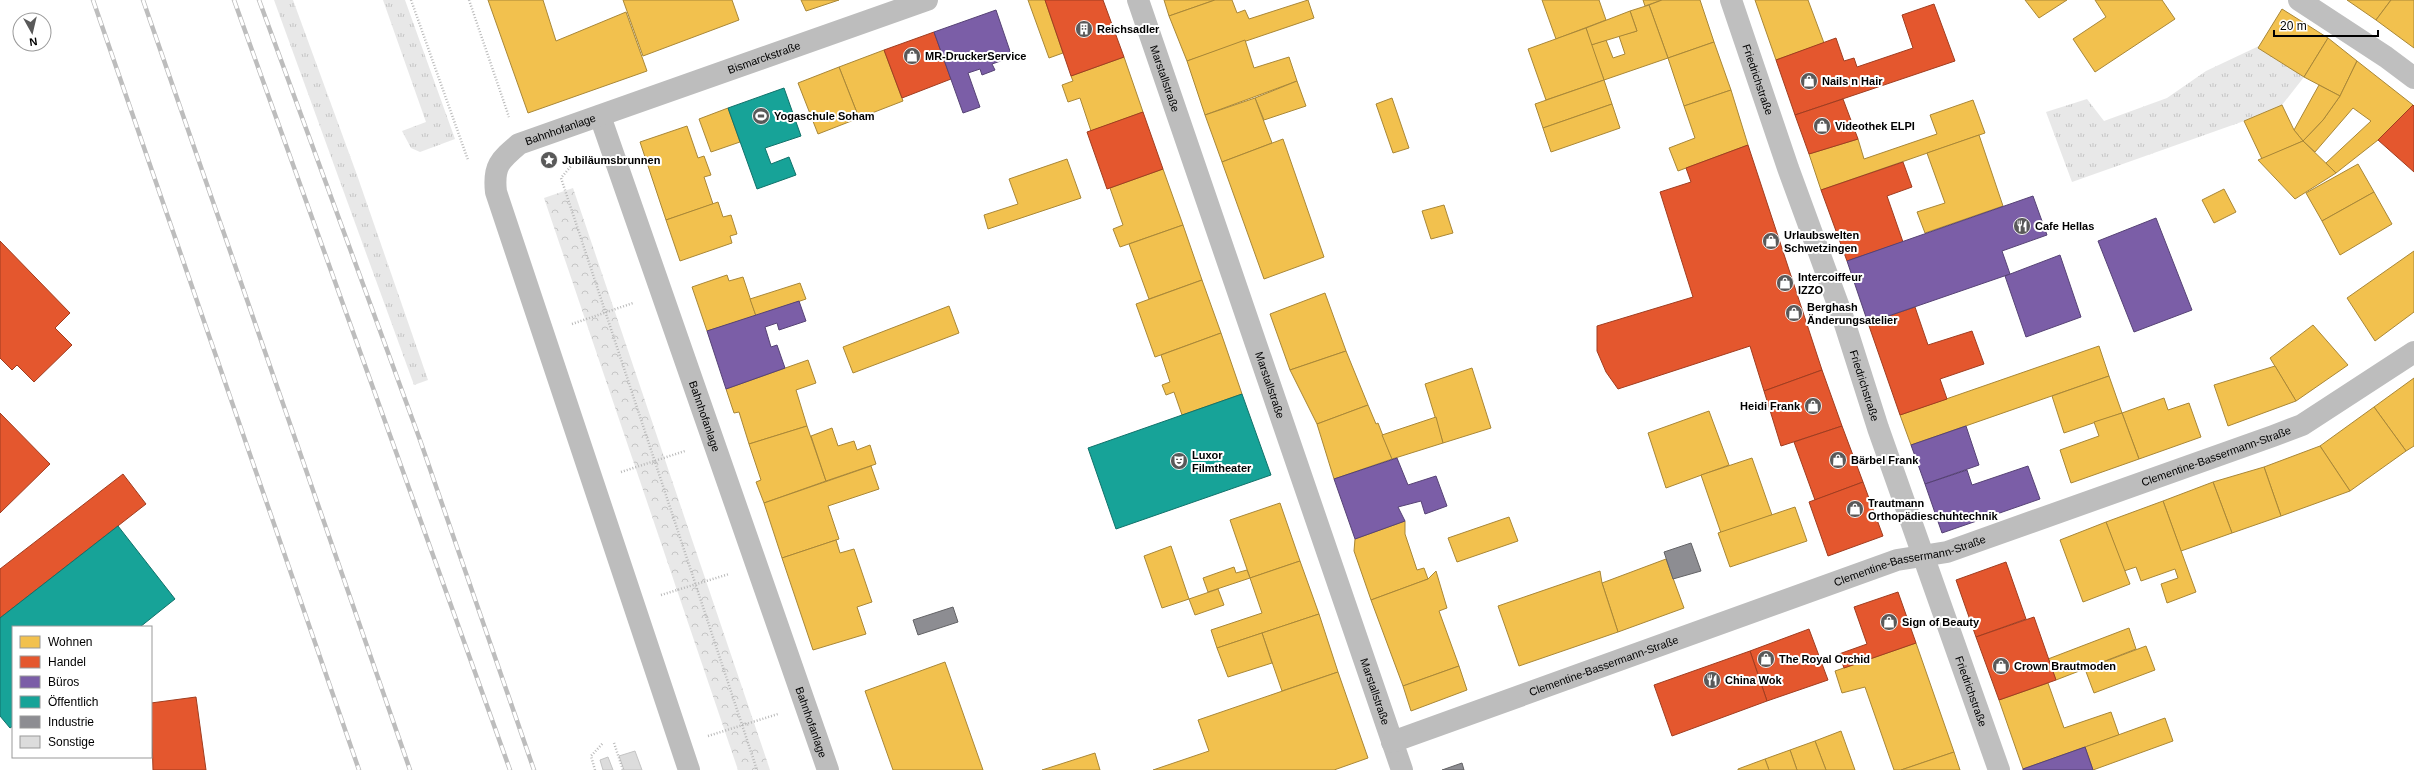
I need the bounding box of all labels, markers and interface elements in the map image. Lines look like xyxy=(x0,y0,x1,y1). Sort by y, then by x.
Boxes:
north arrow xyxy=(12,12,52,52)
scale bar xyxy=(2274,12,2378,38)
building icon: Reichsadler xyxy=(1074,19,1094,39)
text: 20 m xyxy=(2280,19,2307,33)
place label: Reichsadler xyxy=(1097,23,1160,35)
text: N xyxy=(29,35,38,48)
street label: Bismarckstraße xyxy=(726,39,802,76)
street label: Friedrichstraße xyxy=(1740,43,1776,117)
street label: Marstallstraße xyxy=(1148,44,1182,113)
shop icon: MR-DruckerService xyxy=(902,46,922,66)
place label: MR-DruckerService xyxy=(925,50,1027,62)
shop icon: Nails n Hair xyxy=(1799,71,1819,91)
place label: Nails n Hair xyxy=(1822,75,1883,87)
sports icon: Yogaschule Soham xyxy=(751,106,771,126)
place label: Yogaschule Soham xyxy=(774,110,875,122)
street label: Bahnhofanlage xyxy=(523,111,597,147)
shop icon: Videothek ELPI xyxy=(1812,116,1832,136)
place label: Videothek ELPI xyxy=(1835,120,1915,132)
place icon: Jubiläumsbrunnen xyxy=(539,150,559,170)
place label: Jubiläumsbrunnen xyxy=(562,154,661,166)
restaurant icon: Cafe Hellas xyxy=(2012,216,2032,236)
place label: Cafe Hellas xyxy=(2035,220,2094,232)
place label: Urlaubswelten Schwetzingen xyxy=(1784,229,1859,254)
shop icon: Urlaubswelten Schwetzingen xyxy=(1761,231,1781,251)
place label: Intercoiffeur IZZO xyxy=(1798,271,1863,296)
shop icon: Intercoiffeur IZZO xyxy=(1775,273,1795,293)
place label: Berghash Änderungsatelier xyxy=(1807,301,1898,326)
shop icon: Berghash Änderungsatelier xyxy=(1784,303,1804,323)
street label: Friedrichstraße xyxy=(1848,348,1881,423)
street label: Marstallstraße xyxy=(1253,350,1287,420)
street label: Bahnhofanlage xyxy=(687,379,723,453)
shop icon: Heidi Frank xyxy=(1803,396,1823,416)
place label: Heidi Frank xyxy=(1740,400,1801,412)
street label: Clementine-Bassermann-Straße xyxy=(2140,424,2292,488)
place label: Luxor Filmtheater xyxy=(1192,449,1252,474)
shop icon: Bärbel Frank xyxy=(1828,450,1848,470)
theatre icon: Luxor Filmtheater xyxy=(1169,451,1189,471)
place label: Bärbel Frank xyxy=(1851,454,1919,466)
place label: Trautmann Orthopädieschuhtechnik xyxy=(1868,497,1998,522)
shop icon: Trautmann Orthopädieschuhtechnik xyxy=(1845,499,1865,519)
street label: Clementine-Bassermann-Straße xyxy=(1832,533,1987,588)
shop icon: Sign of Beauty xyxy=(1879,612,1899,632)
place label: Sign of Beauty xyxy=(1902,616,1980,628)
legend xyxy=(12,626,152,758)
street label: Clementine-Bassermann-Straße xyxy=(1527,633,1680,698)
text: Wohnen xyxy=(48,635,92,649)
shop icon: The Royal Orchid xyxy=(1756,649,1776,669)
place label: The Royal Orchid xyxy=(1779,653,1870,665)
street label: Friedrichstraße xyxy=(1953,654,1989,728)
text: Handel xyxy=(48,655,86,669)
shop icon: Crown Brautmoden xyxy=(1991,656,2011,676)
street label: Marstallstraße xyxy=(1358,657,1392,726)
place label: Crown Brautmoden xyxy=(2014,660,2116,672)
restaurant icon: China Wok xyxy=(1702,670,1722,690)
place label: China Wok xyxy=(1725,674,1783,686)
text: Büros xyxy=(48,675,79,689)
street label: Bahnhofanlage xyxy=(793,685,829,759)
text: Öffentlich xyxy=(48,695,98,709)
text: Industrie xyxy=(48,715,94,729)
text: Sonstige xyxy=(48,735,95,749)

